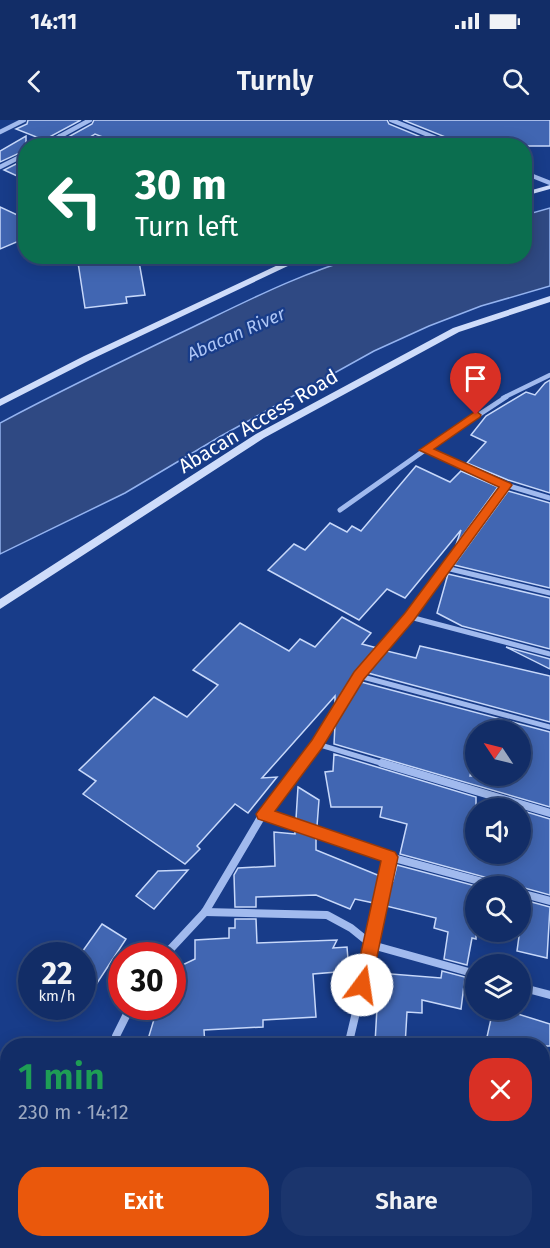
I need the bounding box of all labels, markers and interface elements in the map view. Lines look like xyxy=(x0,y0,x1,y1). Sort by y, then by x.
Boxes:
text: 14:11 xyxy=(30,8,77,35)
icon: back xyxy=(18,65,51,98)
text: Turnly xyxy=(237,65,313,97)
icon: search xyxy=(499,65,532,98)
text: 30 m xyxy=(135,160,227,210)
icon: left xyxy=(36,162,114,240)
text: Turn left xyxy=(135,211,238,243)
water label: Abacan River xyxy=(183,302,289,366)
pin xyxy=(450,353,501,415)
icon: arrive xyxy=(459,362,492,395)
street label: Abacan Access Road xyxy=(174,364,342,478)
north arrow xyxy=(465,720,531,786)
map controls xyxy=(465,720,531,1020)
button: sound xyxy=(465,798,531,864)
button: search xyxy=(465,876,531,942)
speed limit sign: 30 xyxy=(108,942,186,1020)
position arrow xyxy=(330,953,394,1017)
button: layers xyxy=(465,954,531,1020)
text: 22 xyxy=(41,956,73,992)
text: km/h xyxy=(38,987,76,1005)
text: 1 min xyxy=(18,1055,105,1099)
button: close xyxy=(469,1058,532,1121)
text: 230 m · 14:12 xyxy=(18,1100,129,1124)
button: Exit xyxy=(18,1167,269,1236)
button: Share xyxy=(281,1167,532,1236)

